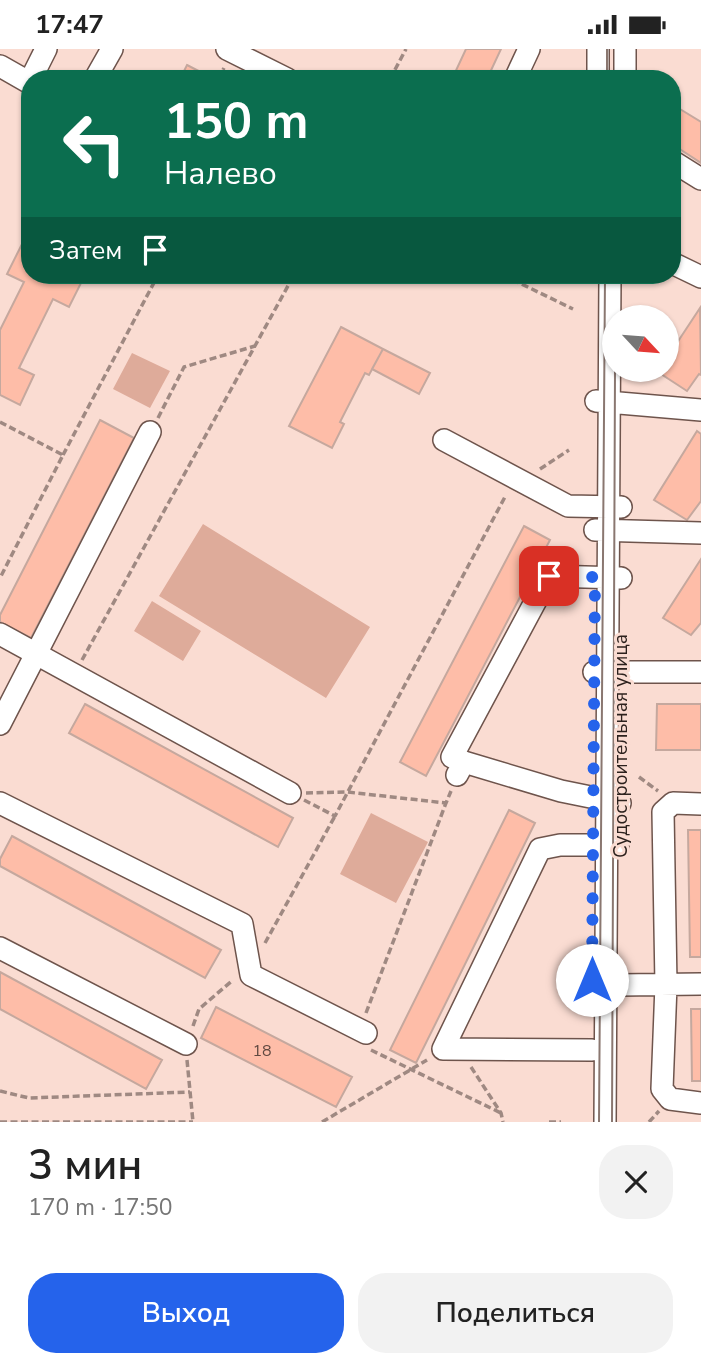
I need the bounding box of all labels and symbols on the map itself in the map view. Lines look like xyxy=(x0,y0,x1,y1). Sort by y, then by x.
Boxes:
north arrow xyxy=(602,305,679,381)
pin xyxy=(519,546,579,606)
street label: Судостроительная улица xyxy=(608,634,634,858)
position arrow xyxy=(555,943,629,1017)
house number: 18 xyxy=(252,1040,272,1062)

